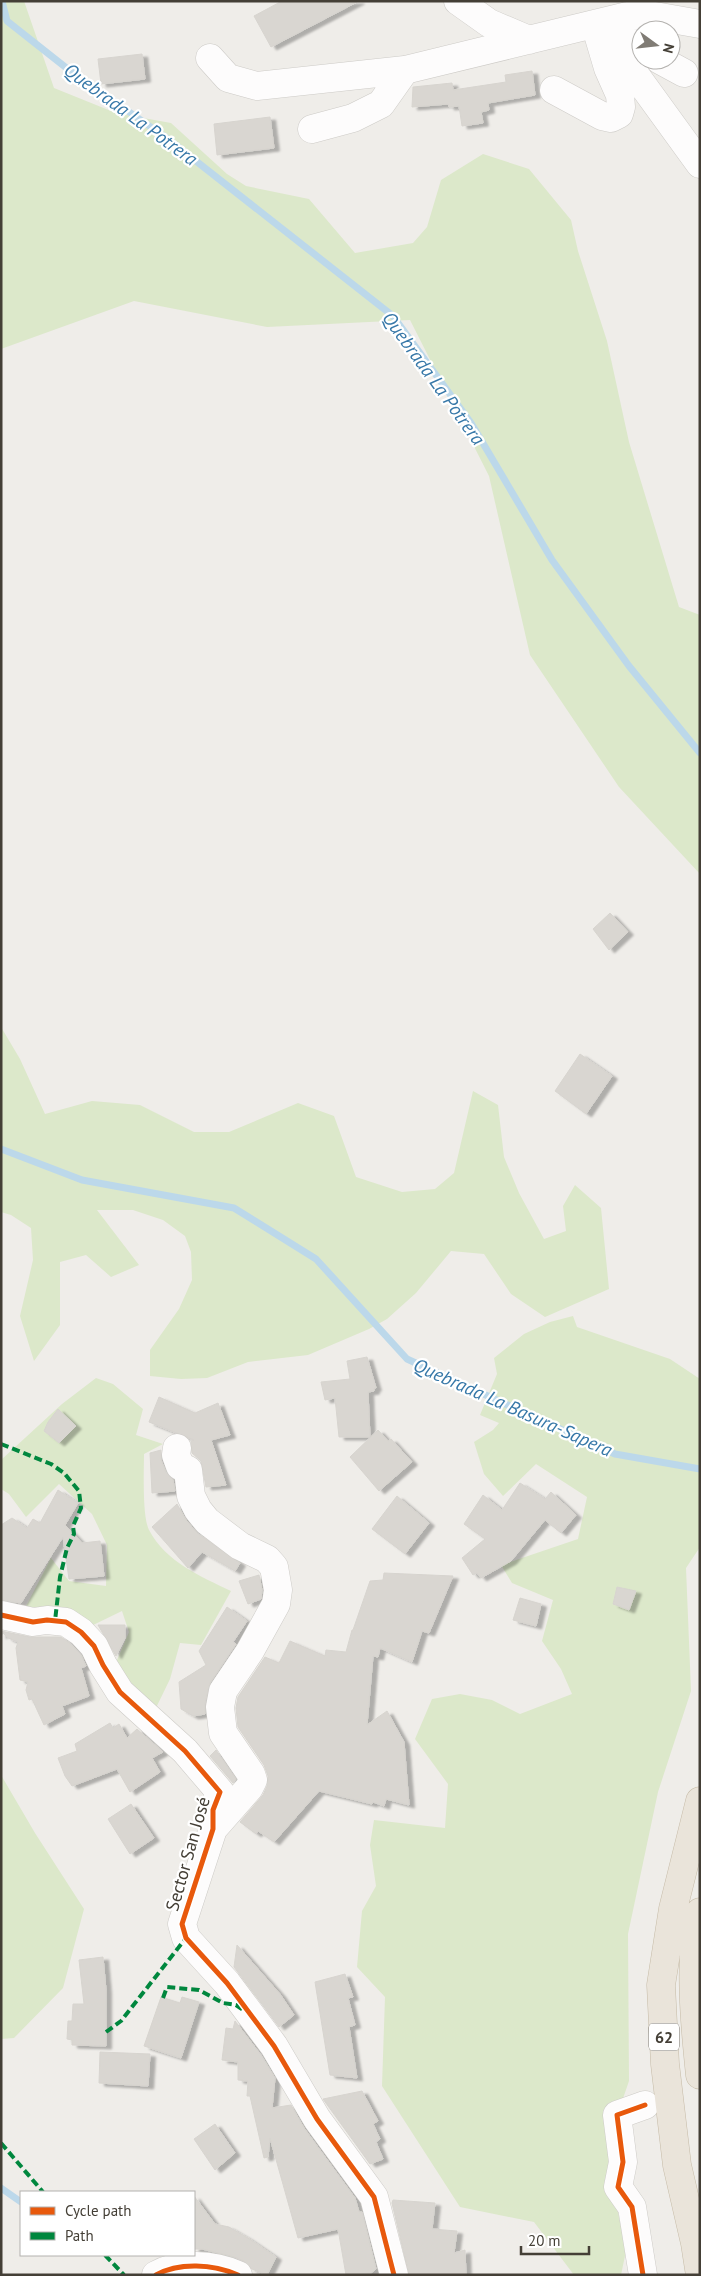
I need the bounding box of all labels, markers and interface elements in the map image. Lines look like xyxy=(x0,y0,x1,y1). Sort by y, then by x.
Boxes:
north arrow xyxy=(631,20,681,70)
text: N xyxy=(659,42,678,55)
water label: Quebrada La Potrera xyxy=(60,57,203,171)
water label: Quebrada La Potrera xyxy=(377,307,491,450)
water label: Quebrada La Basura-Sapera xyxy=(410,1352,617,1462)
street label: Sector San José xyxy=(160,1794,215,1914)
road number: 62 xyxy=(649,2024,679,2050)
legend xyxy=(20,2191,195,2256)
text: Cycle path xyxy=(65,2201,131,2220)
scale bar xyxy=(521,2224,588,2256)
text: Path xyxy=(65,2226,94,2245)
text: 20 m xyxy=(528,2231,561,2250)

